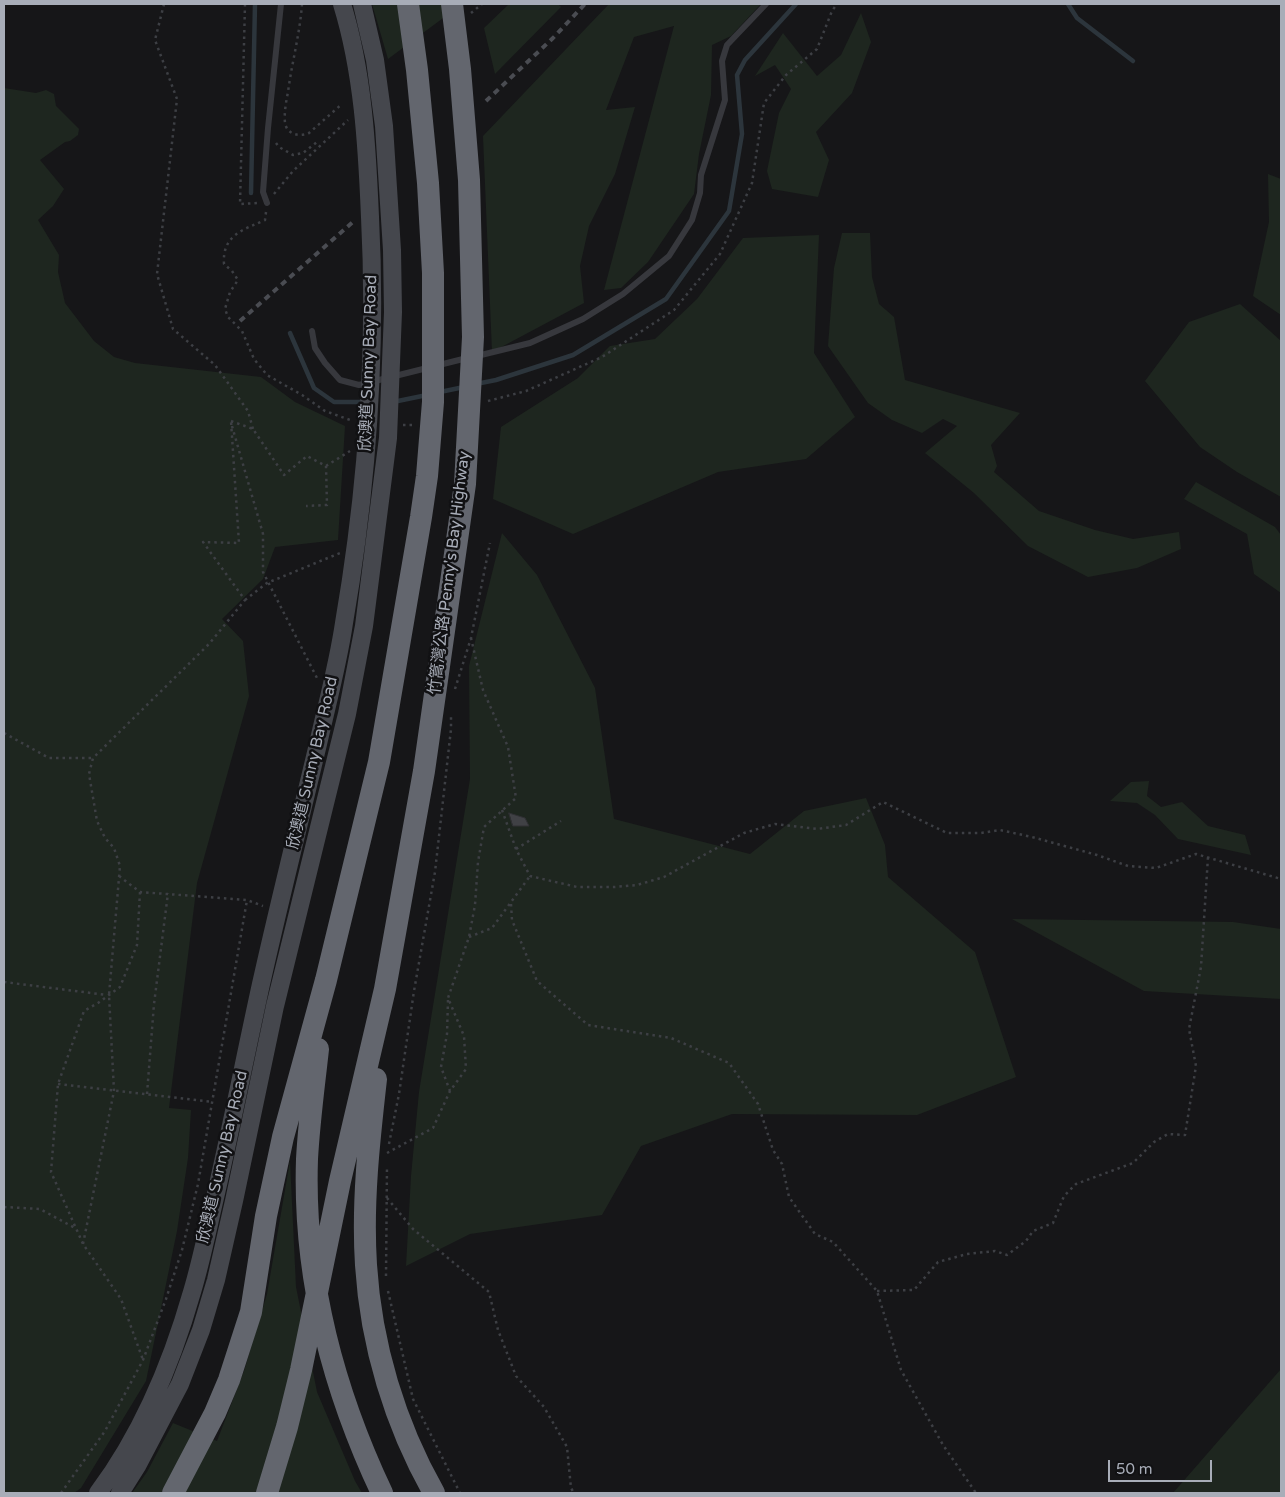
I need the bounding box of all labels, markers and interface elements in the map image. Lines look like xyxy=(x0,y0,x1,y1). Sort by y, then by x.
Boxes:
street label: 欣澳道 Sunny Bay Road xyxy=(356,274,382,452)
street label: 竹篙灣公路 Penny's Bay Highway xyxy=(426,450,474,696)
street label: 欣澳道 Sunny Bay Road xyxy=(284,675,342,851)
street label: 欣澳道 Sunny Bay Road xyxy=(194,1069,252,1245)
scale bar xyxy=(1110,1450,1214,1482)
text: 50 m xyxy=(1116,1460,1153,1478)

